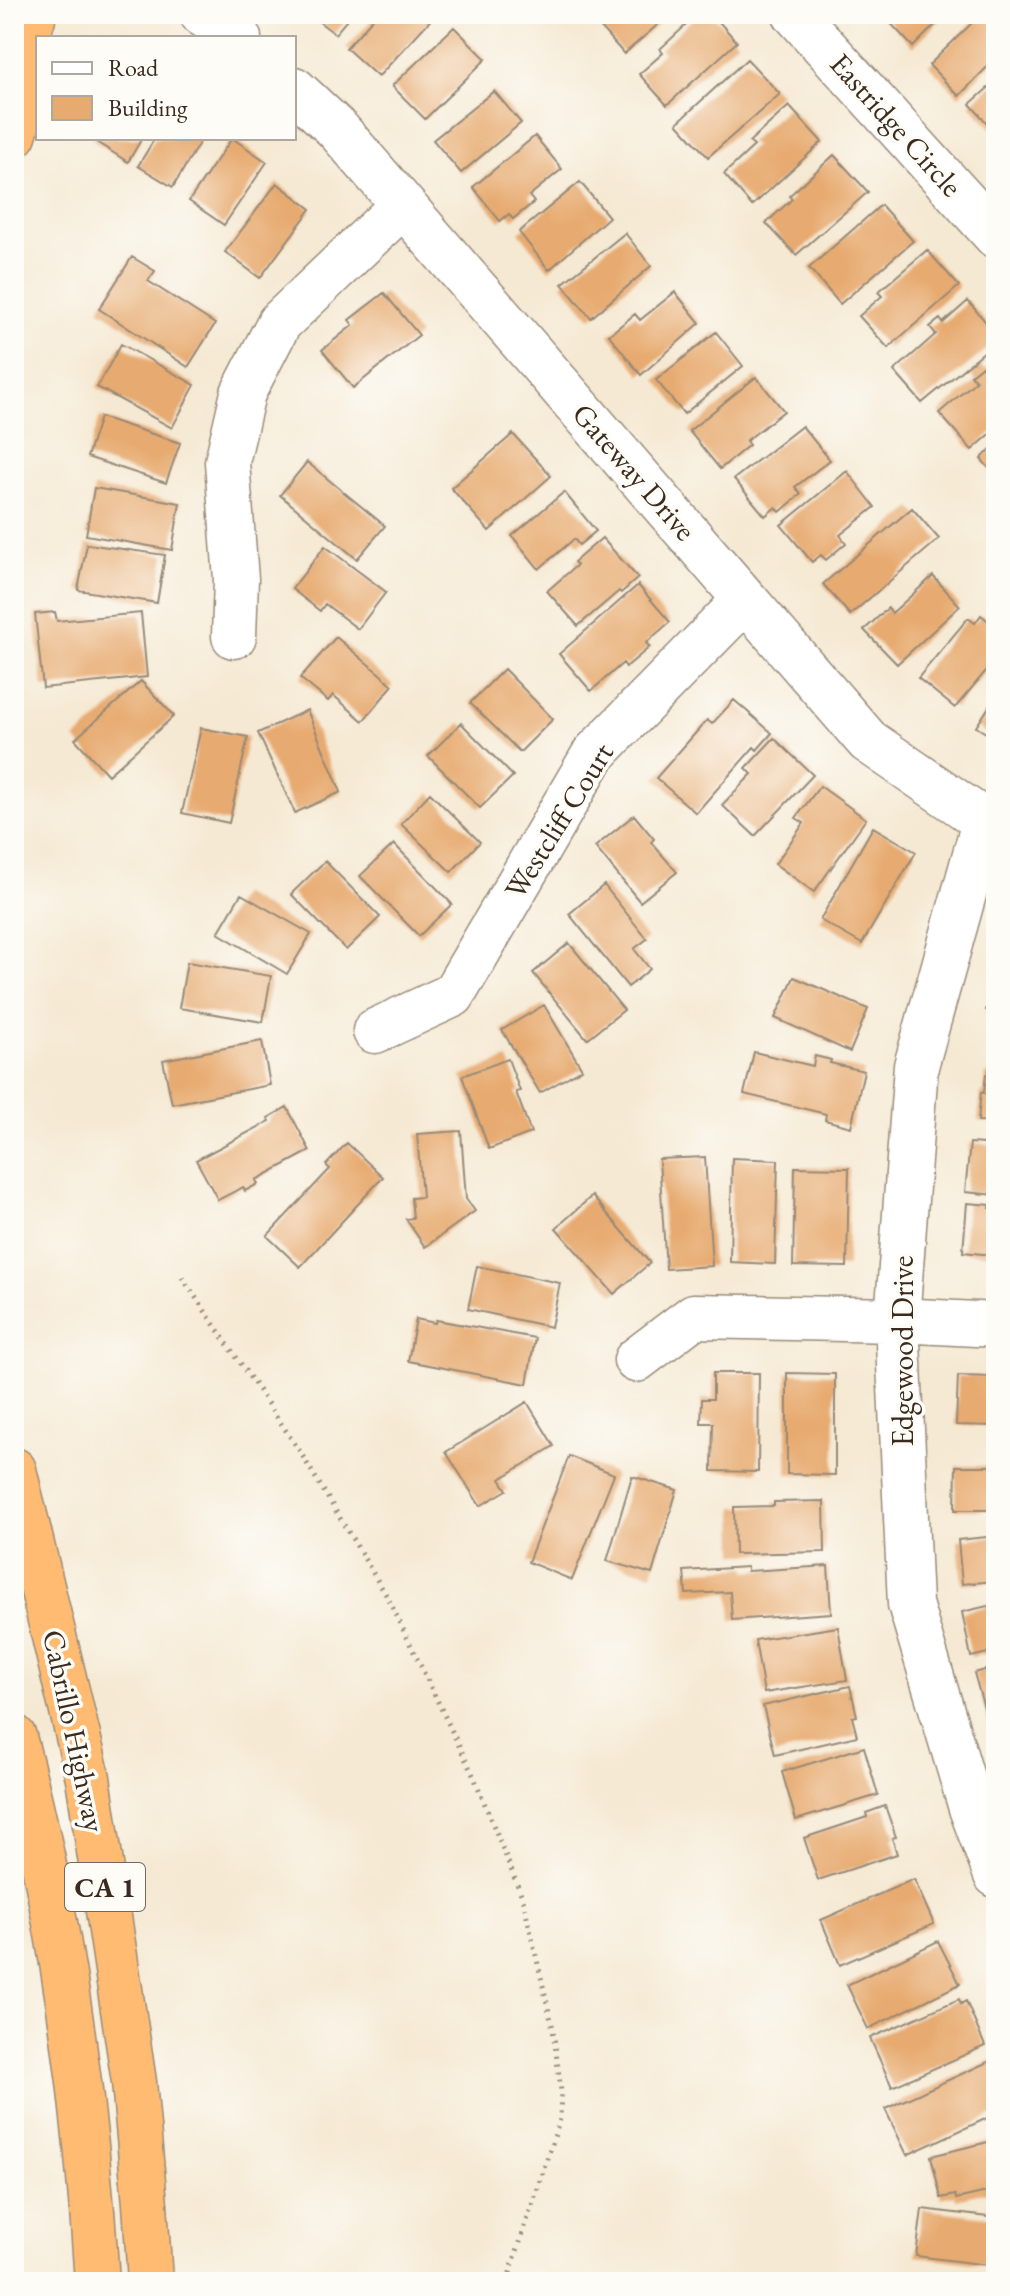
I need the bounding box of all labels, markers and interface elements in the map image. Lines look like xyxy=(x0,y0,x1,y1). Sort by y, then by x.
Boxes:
legend xyxy=(36,36,296,140)
street label: Eastridge Circle xyxy=(822,45,971,205)
text: Road xyxy=(108,52,159,83)
text: Building xyxy=(108,92,188,123)
street label: Gateway Drive xyxy=(564,395,705,549)
street label: Westcliff Court xyxy=(495,735,622,906)
street label: Edgewood Drive xyxy=(883,1256,922,1446)
street label: Cabrillo Highway xyxy=(34,1626,115,1836)
road number: CA 1 xyxy=(65,1863,145,1911)

